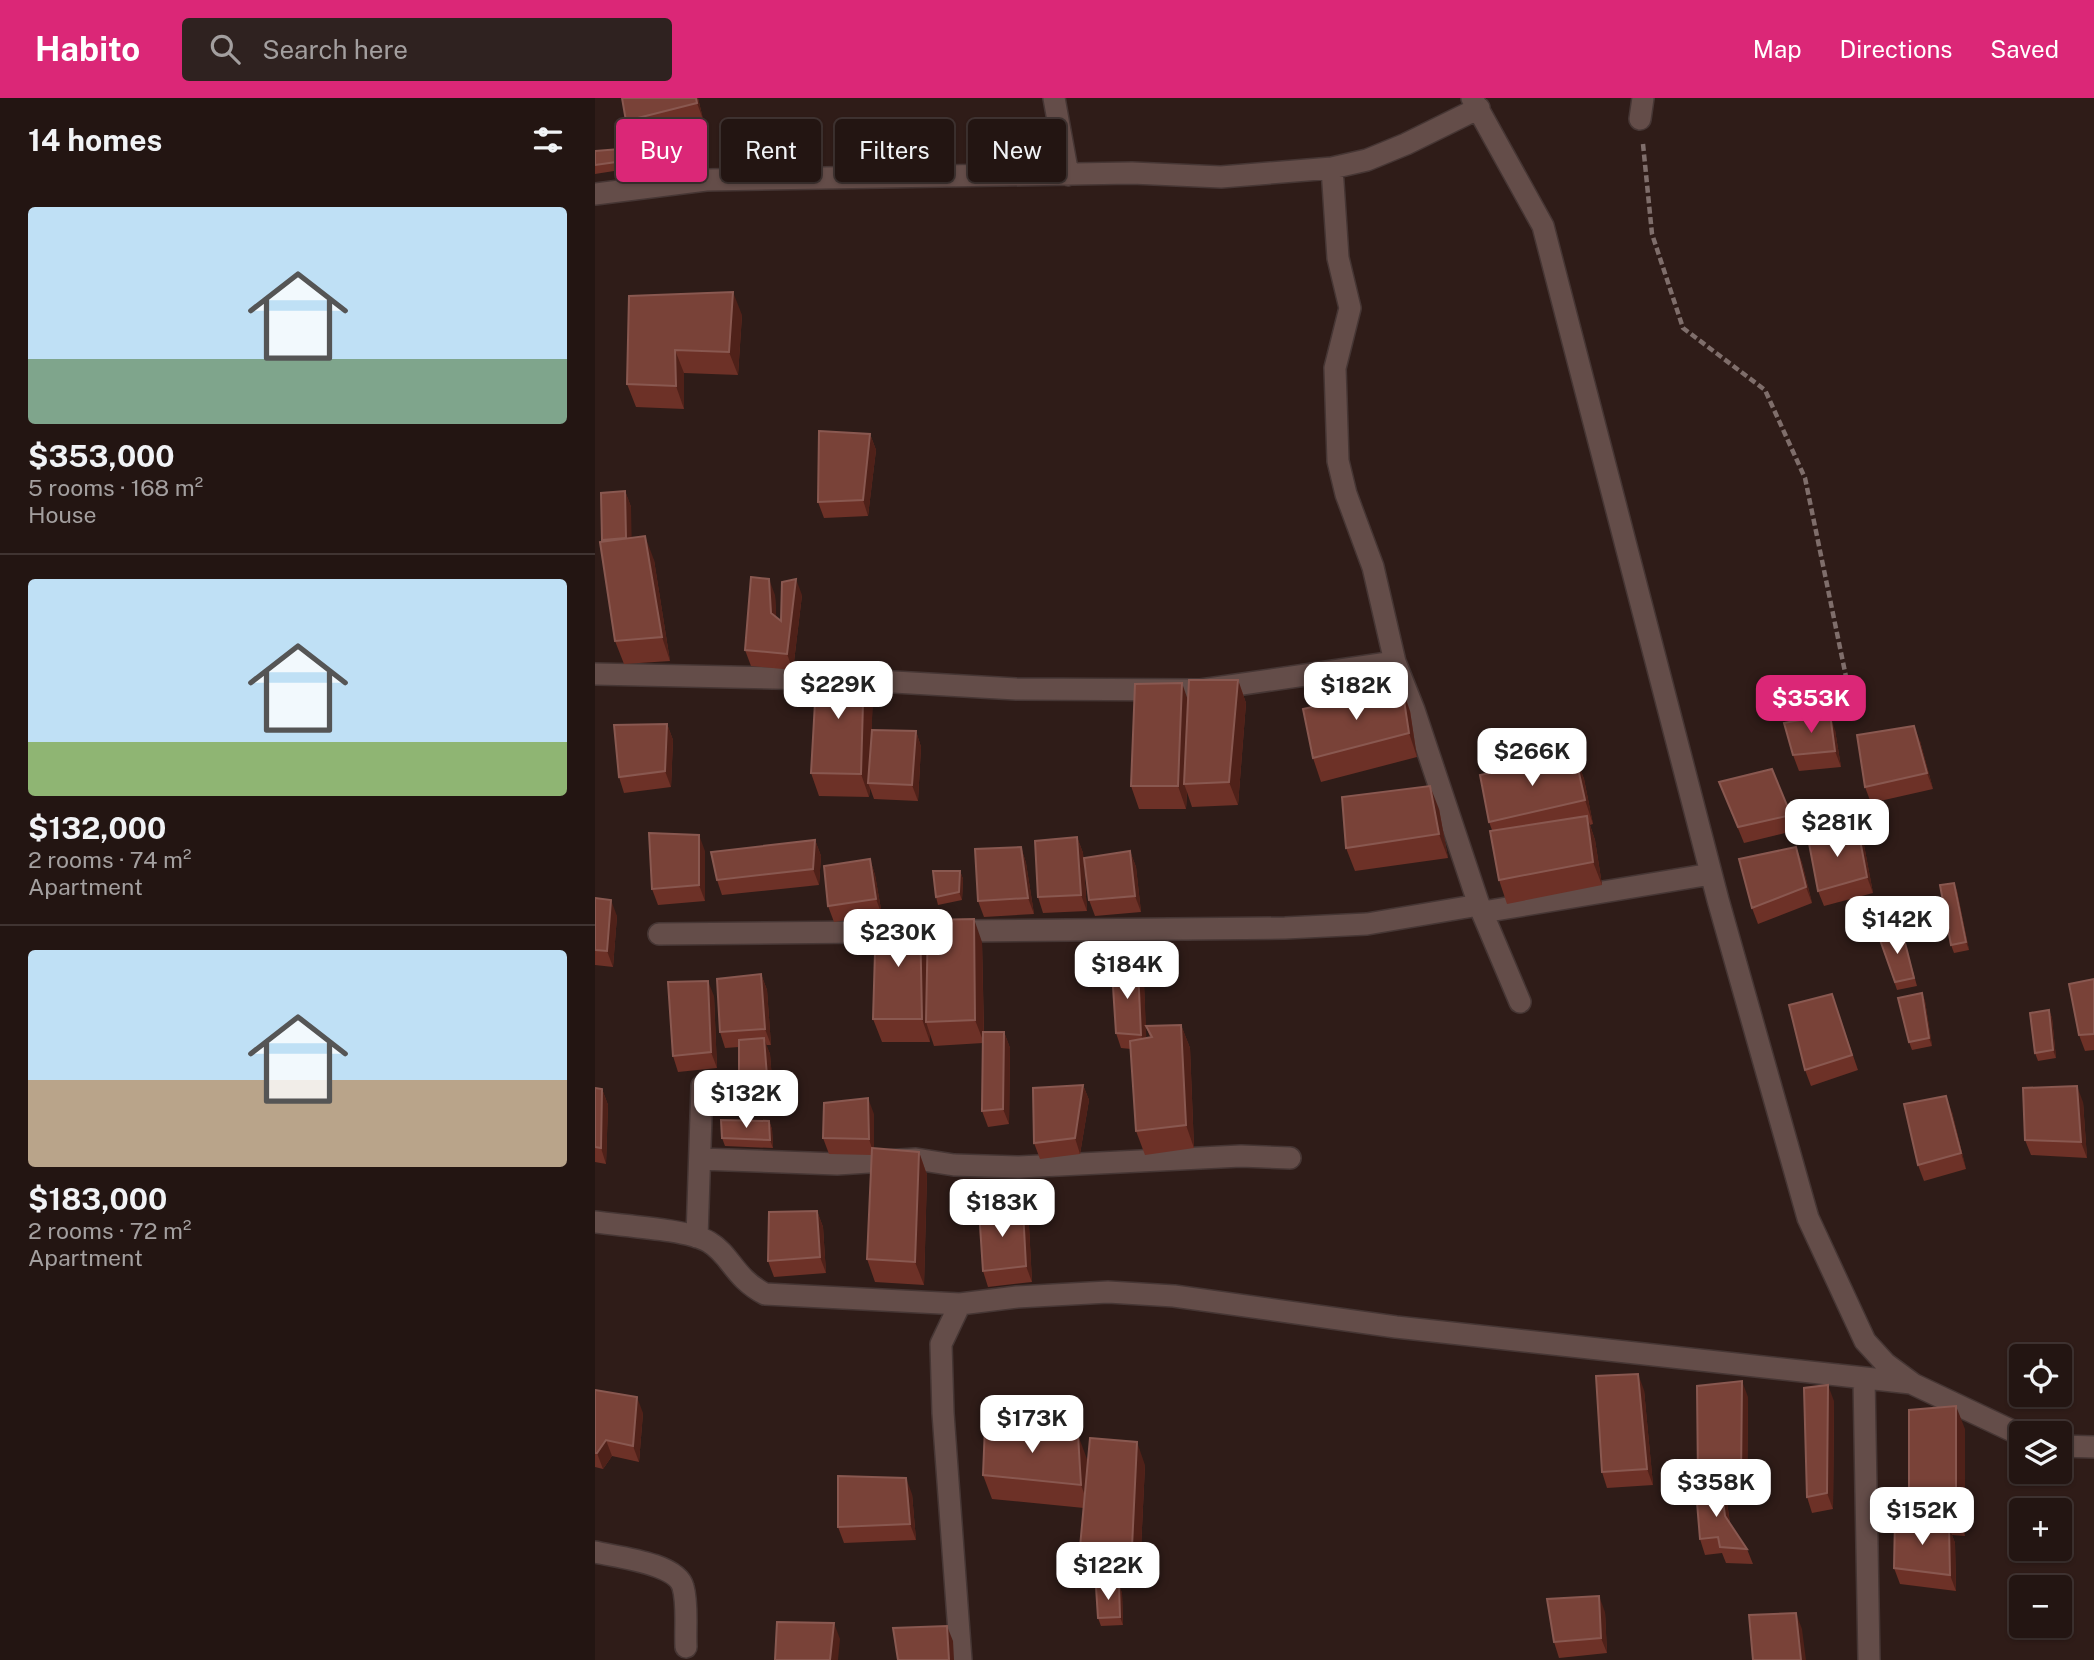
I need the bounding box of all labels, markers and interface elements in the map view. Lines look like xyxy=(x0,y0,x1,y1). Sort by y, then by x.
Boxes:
search box xyxy=(182,18,672,81)
text: Habito xyxy=(35,30,140,68)
icon: search xyxy=(206,30,244,68)
text: Search here xyxy=(262,34,408,65)
text: Map xyxy=(1753,35,1802,63)
text: Directions xyxy=(1840,35,1952,63)
text: Saved xyxy=(1990,35,2059,63)
chip: Buy xyxy=(616,119,707,182)
chip: Rent xyxy=(721,119,821,182)
chip: Filters xyxy=(835,119,954,182)
chip: New xyxy=(968,119,1066,182)
icon: filters xyxy=(529,121,567,159)
text: 14 homes xyxy=(28,122,162,158)
icon: home xyxy=(235,253,361,379)
text: $353,000 xyxy=(28,438,175,474)
text: 5 rooms · 168 m² xyxy=(28,474,203,501)
text: House xyxy=(28,501,96,528)
icon: home xyxy=(235,625,361,751)
pin: $229K xyxy=(789,662,887,721)
pin: $182K xyxy=(1307,662,1405,722)
text: $229K xyxy=(800,670,876,697)
text: $182K xyxy=(1320,671,1392,698)
pin: $353K xyxy=(1762,676,1860,735)
text: $353K xyxy=(1772,684,1850,711)
pin: $266K xyxy=(1483,728,1581,788)
text: $266K xyxy=(1493,737,1571,764)
pin: $281K xyxy=(1788,800,1886,859)
text: $281K xyxy=(1801,808,1873,835)
text: $132,000 xyxy=(28,810,166,846)
text: 2 rooms · 74 m² xyxy=(28,846,191,873)
text: Apartment xyxy=(28,873,143,900)
pin: $142K xyxy=(1848,896,1946,956)
text: $142K xyxy=(1861,905,1933,932)
pin: $230K xyxy=(849,910,947,969)
text: $230K xyxy=(860,918,936,945)
pin: $184K xyxy=(1078,942,1176,1001)
text: $184K xyxy=(1091,950,1163,977)
icon: home xyxy=(235,996,361,1122)
pin: $132K xyxy=(697,1070,795,1130)
text: $132K xyxy=(710,1079,782,1106)
pin: $183K xyxy=(953,1180,1051,1239)
text: $183,000 xyxy=(28,1181,167,1217)
text: $183K xyxy=(966,1188,1038,1215)
text: 2 rooms · 72 m² xyxy=(28,1217,191,1244)
text: Apartment xyxy=(28,1244,143,1271)
map controls xyxy=(2009,1344,2072,1638)
button: locate xyxy=(2009,1344,2072,1407)
pin: $173K xyxy=(983,1396,1081,1455)
text: $173K xyxy=(996,1404,1068,1431)
button: layers xyxy=(2009,1421,2072,1484)
pin: $358K xyxy=(1667,1460,1765,1519)
text: $358K xyxy=(1677,1468,1755,1495)
pin: $152K xyxy=(1873,1488,1971,1547)
text: $152K xyxy=(1886,1496,1958,1523)
button: + xyxy=(2009,1498,2072,1561)
pin: $122K xyxy=(1059,1542,1157,1602)
text: $122K xyxy=(1072,1551,1144,1578)
button: − xyxy=(2009,1575,2072,1638)

